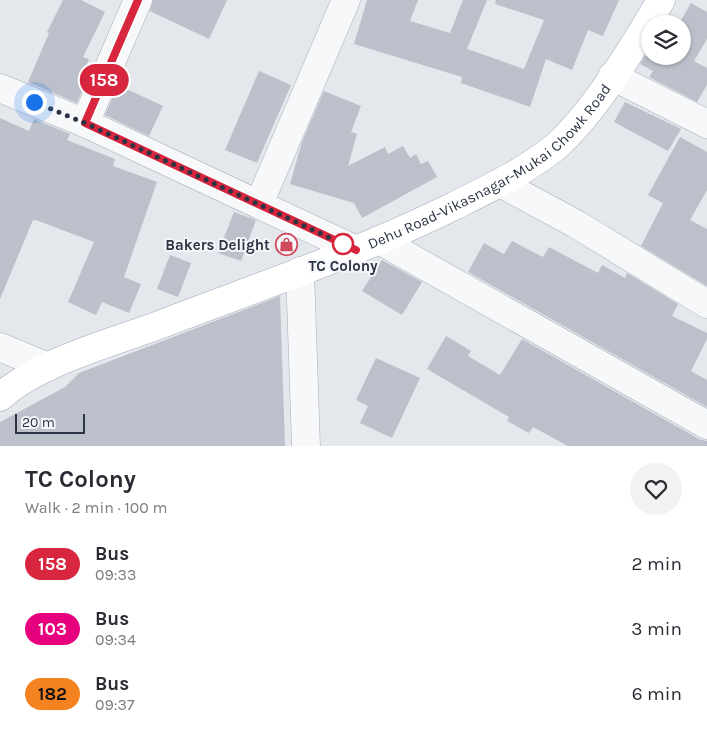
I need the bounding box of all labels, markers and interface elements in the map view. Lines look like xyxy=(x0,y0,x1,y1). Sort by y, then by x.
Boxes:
map controls xyxy=(641,15,691,65)
button: layers xyxy=(641,15,691,65)
line badge: 158 xyxy=(75,64,133,96)
text: 158 xyxy=(90,69,118,91)
street label: Dehu Road-Vikasnagar-Mukai Chowk Road xyxy=(365,80,615,253)
your location xyxy=(22,90,47,115)
shop icon: Bakers Delight xyxy=(274,233,298,257)
marker: TC Colony xyxy=(332,233,354,255)
place label: Bakers Delight xyxy=(165,236,270,254)
place label: TC Colony xyxy=(308,257,378,275)
scale bar xyxy=(15,411,85,434)
text: 20 m xyxy=(22,414,55,431)
button: heart xyxy=(630,463,682,515)
text: TC Colony xyxy=(25,465,136,493)
text: Walk · 2 min · 100 m xyxy=(25,498,168,517)
text: Bus xyxy=(95,543,129,565)
text: 158 xyxy=(38,553,67,575)
text: 2 min xyxy=(632,553,682,575)
text: 09:33 xyxy=(95,565,136,584)
text: Bus xyxy=(95,608,129,630)
text: 103 xyxy=(38,618,67,640)
text: 3 min xyxy=(631,618,682,640)
text: 09:34 xyxy=(95,630,136,649)
text: Bus xyxy=(95,673,129,695)
text: 182 xyxy=(38,683,67,705)
text: 6 min xyxy=(632,683,682,705)
text: 09:37 xyxy=(95,695,134,714)

